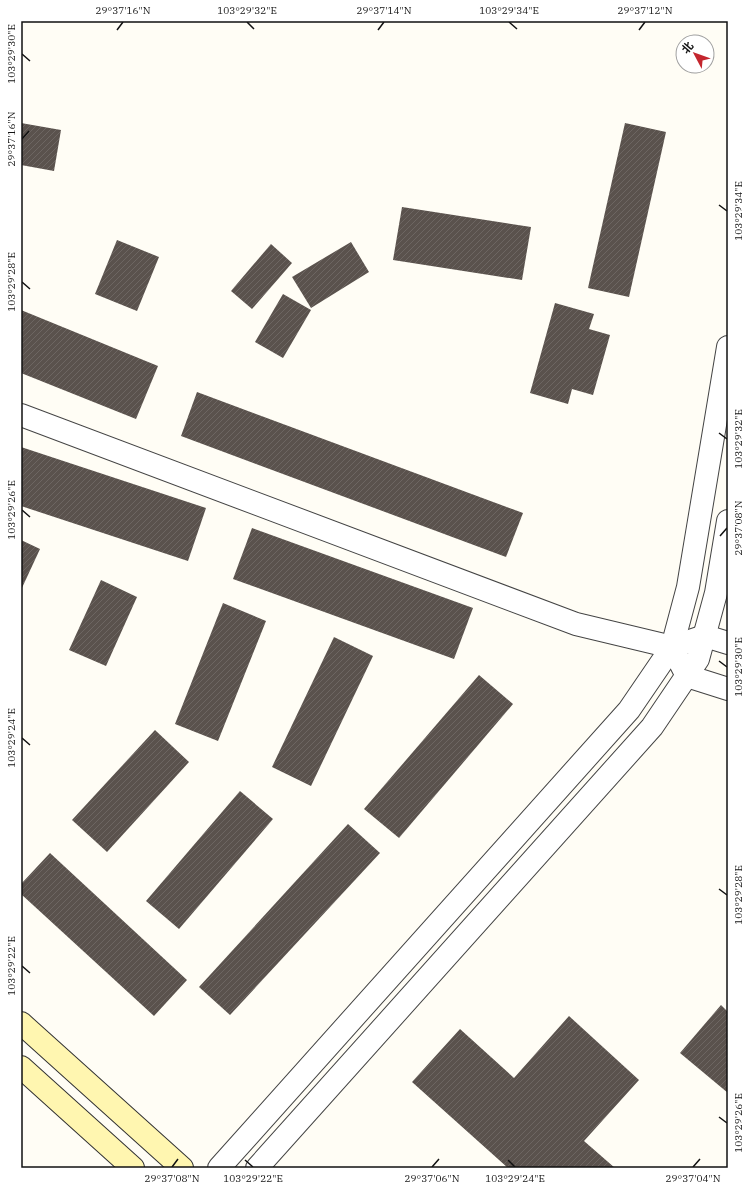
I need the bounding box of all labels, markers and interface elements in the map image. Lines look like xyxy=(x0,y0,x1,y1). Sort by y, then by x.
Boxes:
text: 29°37'16"N xyxy=(96,4,151,17)
text: 103°29'32"E xyxy=(217,4,277,17)
text: 29°37'14"N xyxy=(357,4,412,17)
text: 103°29'34"E xyxy=(479,4,539,17)
text: 29°37'12"N xyxy=(618,4,673,17)
text: 103°29'30"E xyxy=(5,24,18,84)
north arrow xyxy=(675,34,715,74)
text: 北 xyxy=(679,39,696,56)
text: 29°37'16"N xyxy=(5,111,18,167)
text: 103°29'34"E xyxy=(732,181,745,241)
text: 103°29'28"E xyxy=(5,252,18,312)
text: 103°29'32"E xyxy=(732,409,745,469)
text: 103°29'26"E xyxy=(5,480,18,540)
text: 29°37'08"N xyxy=(732,500,745,556)
text: 103°29'30"E xyxy=(732,637,745,697)
text: 103°29'24"E xyxy=(5,708,18,768)
text: 103°29'28"E xyxy=(732,865,745,925)
text: 103°29'22"E xyxy=(5,936,18,996)
text: 103°29'26"E xyxy=(732,1093,745,1153)
text: 29°37'08"N xyxy=(145,1172,200,1185)
text: 103°29'22"E xyxy=(223,1172,283,1185)
text: 29°37'06"N xyxy=(405,1172,460,1185)
text: 103°29'24"E xyxy=(485,1172,545,1185)
text: 29°37'04"N xyxy=(666,1172,721,1185)

